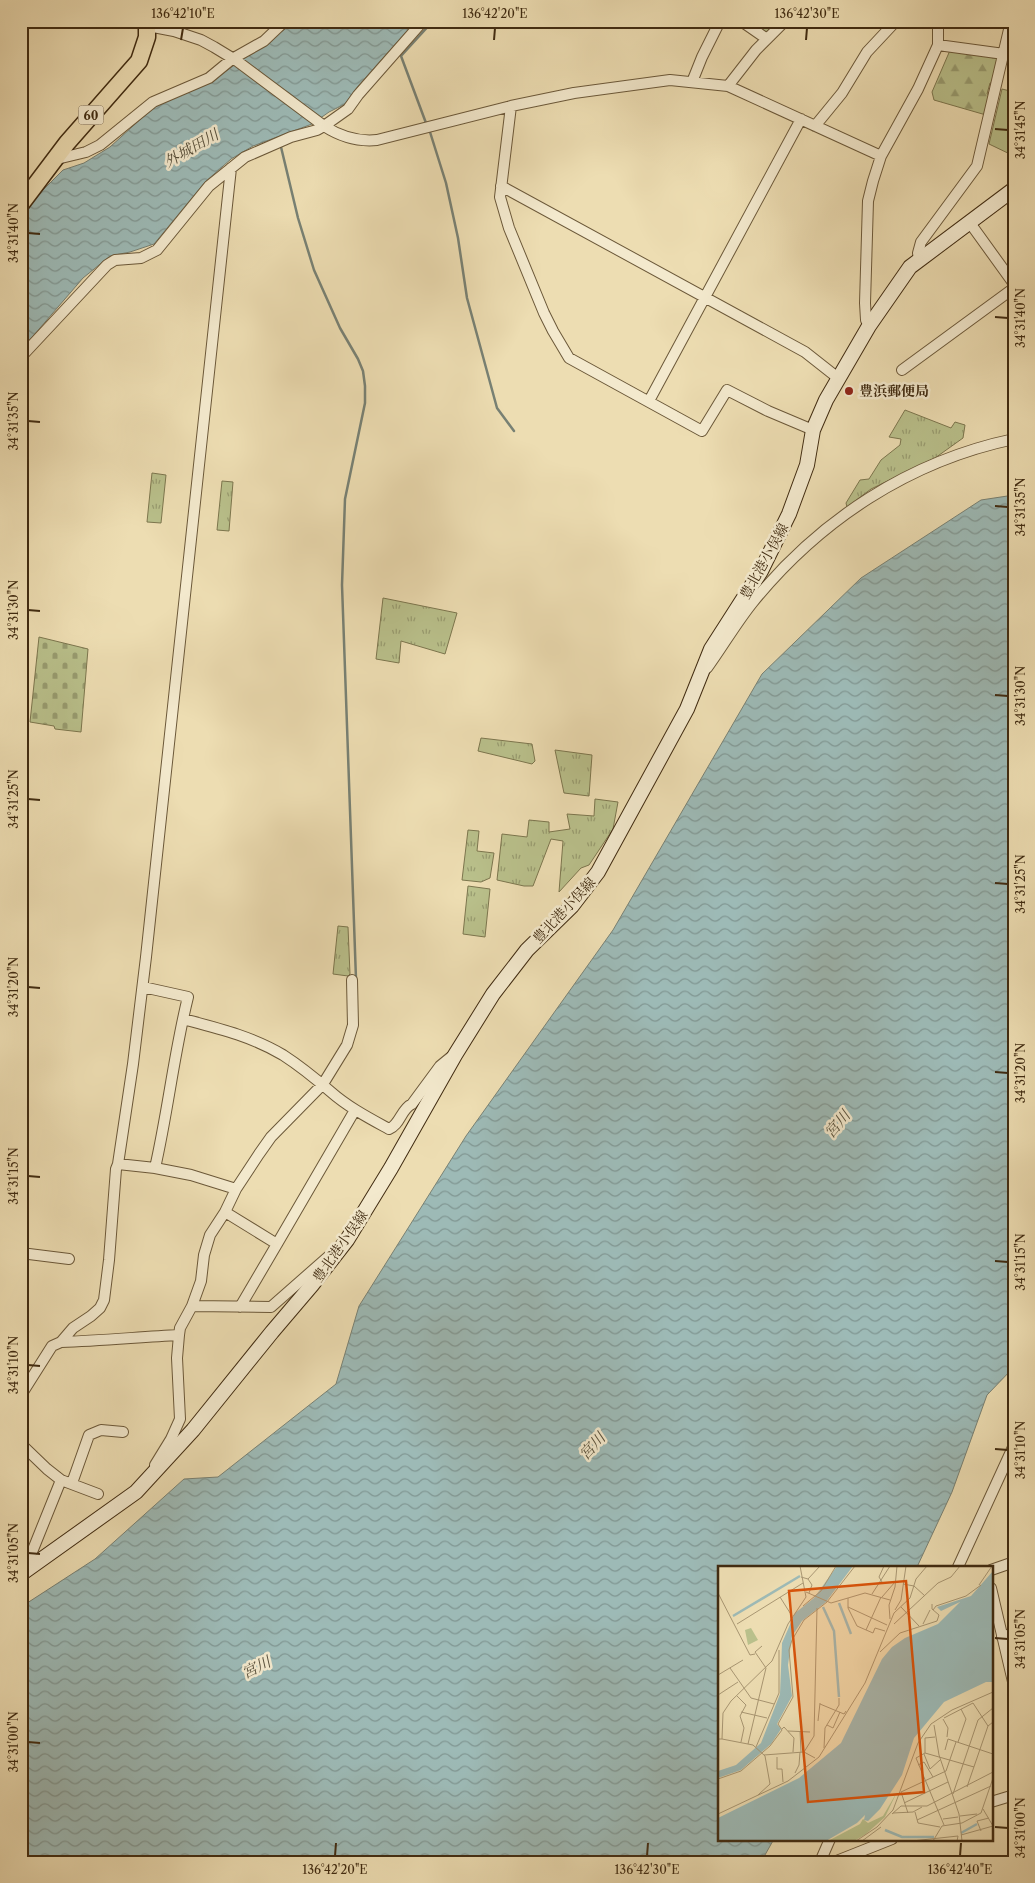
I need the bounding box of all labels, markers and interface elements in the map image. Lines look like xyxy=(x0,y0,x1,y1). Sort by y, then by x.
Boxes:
text: 136°42'10"E xyxy=(151,6,215,21)
text: 136°42'20"E xyxy=(462,6,528,21)
text: 136°42'30"E xyxy=(775,6,839,21)
text: 34°31'45"N xyxy=(1013,101,1028,159)
road number: 60 xyxy=(78,106,104,124)
water label: 外城田川 xyxy=(160,124,223,171)
text: 34°31'40"N xyxy=(6,203,21,263)
text: 34°31'40"N xyxy=(1013,288,1028,348)
place label: 豊浜郵便局 xyxy=(859,382,929,400)
marker: 豊浜郵便局 xyxy=(843,385,855,397)
text: 34°31'35"N xyxy=(6,391,21,451)
text: 34°31'35"N xyxy=(1013,477,1028,537)
street label: 豊北港小俣線 xyxy=(736,520,792,602)
text: 34°31'30"N xyxy=(6,580,21,640)
text: 34°31'30"N xyxy=(1013,666,1028,726)
text: 34°31'25"N xyxy=(6,769,21,829)
text: 34°31'25"N xyxy=(1013,854,1028,914)
street label: 豊北港小俣線 xyxy=(529,873,599,947)
text: 34°31'20"N xyxy=(6,957,21,1017)
text: 34°31'20"N xyxy=(1013,1043,1028,1103)
water label: 宮川 xyxy=(820,1105,855,1142)
text: 34°31'15"N xyxy=(6,1147,21,1205)
street label: 豊北港小俣線 xyxy=(309,1206,371,1286)
text: 34°31'15"N xyxy=(1013,1233,1028,1291)
text: 34°31'10"N xyxy=(6,1336,21,1394)
text: 34°31'10"N xyxy=(1013,1421,1028,1479)
water label: 宮川 xyxy=(575,1427,610,1464)
text: 34°31'05"N xyxy=(6,1523,21,1583)
inset map xyxy=(718,1566,992,1840)
text: 34°31'05"N xyxy=(1013,1609,1028,1669)
water label: 宮川 xyxy=(238,1651,275,1682)
text: 34°31'00"N xyxy=(6,1711,21,1773)
text: 34°31'00"N xyxy=(1013,1797,1028,1859)
text: 136°42'20"E xyxy=(302,1862,368,1877)
text: 136°42'30"E xyxy=(615,1862,679,1877)
text: 136°42'40"E xyxy=(928,1862,992,1877)

